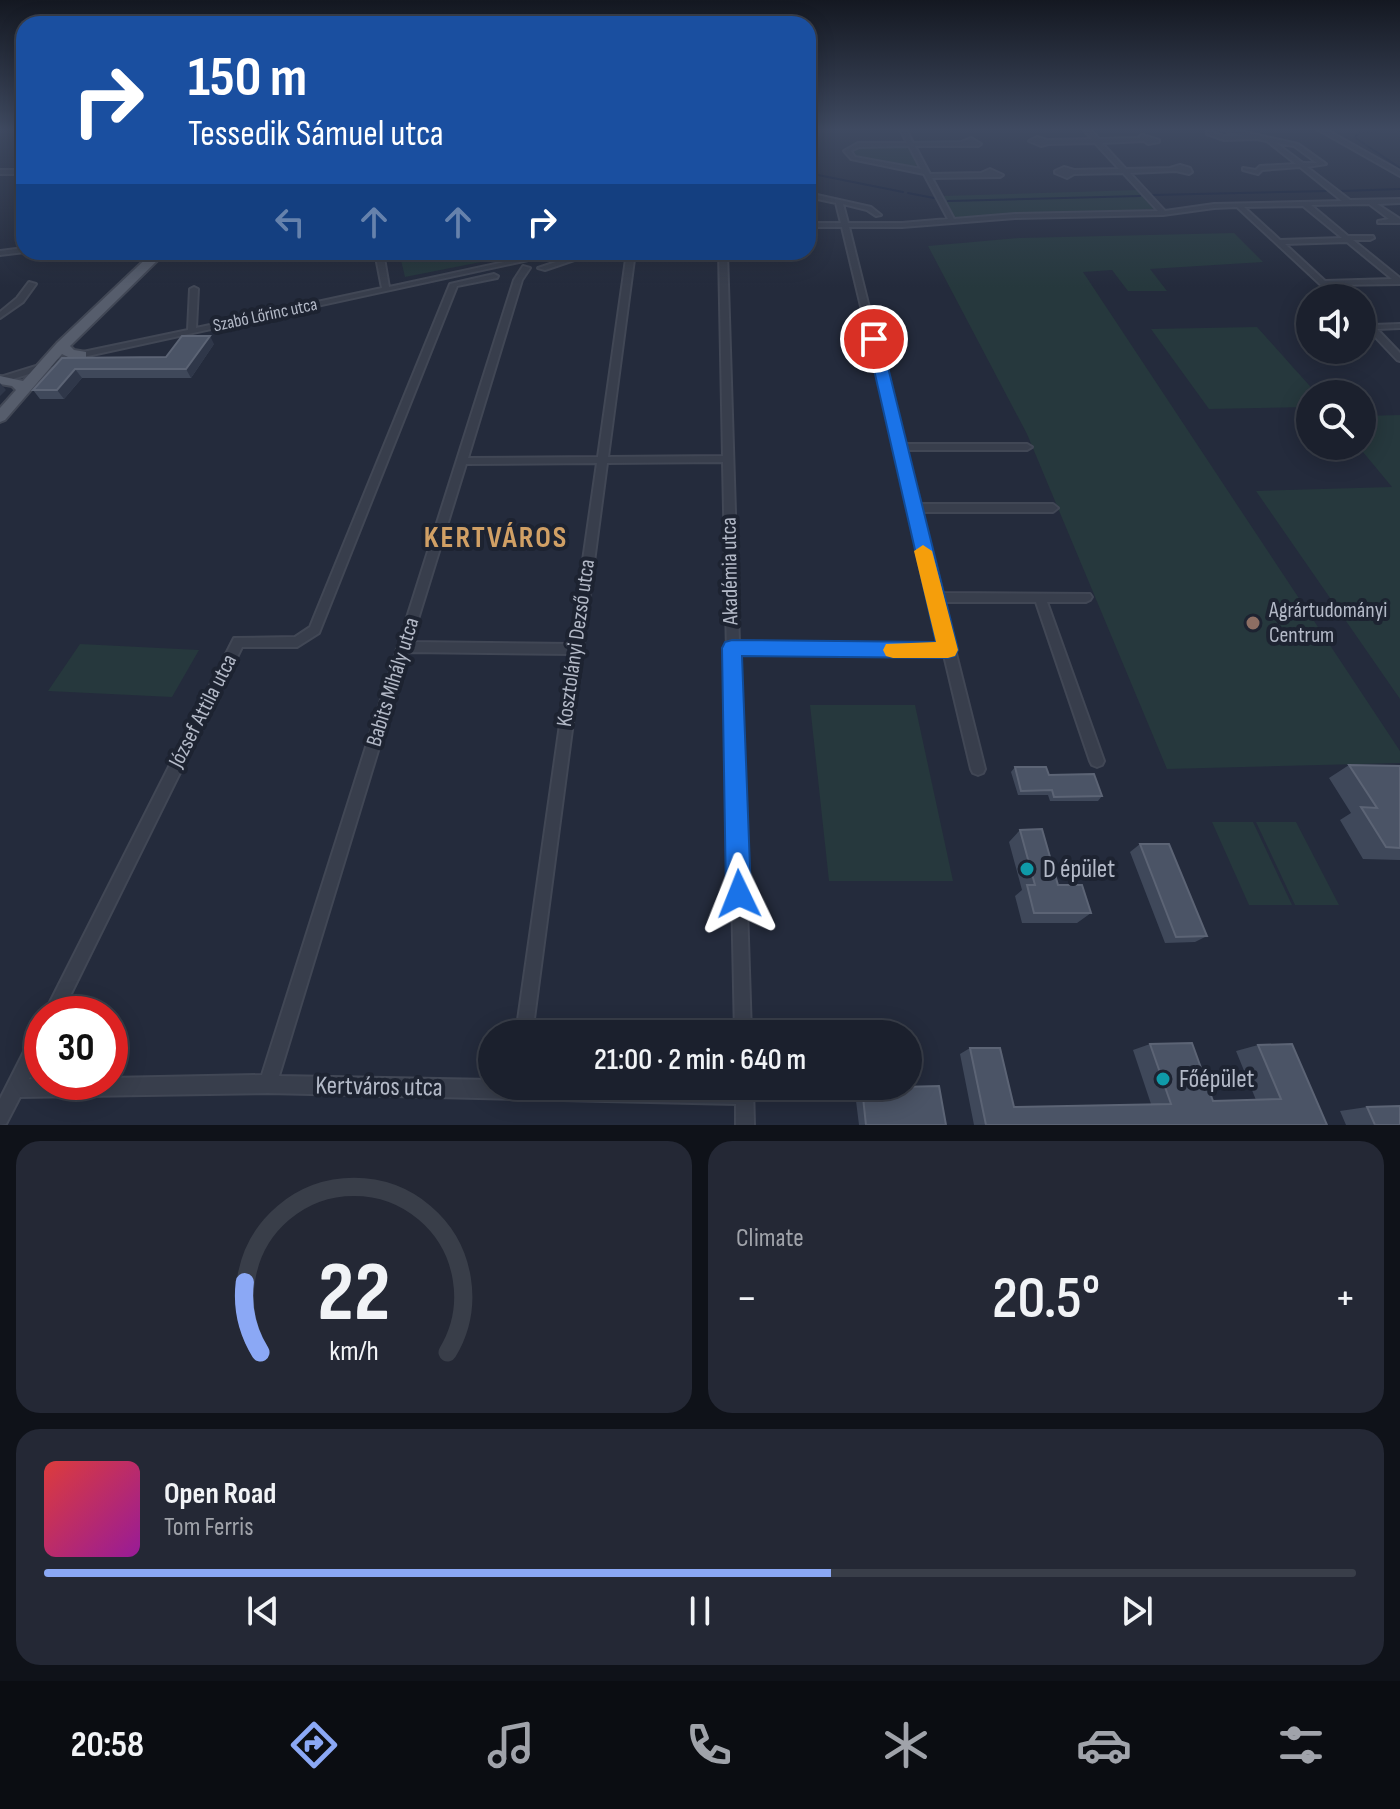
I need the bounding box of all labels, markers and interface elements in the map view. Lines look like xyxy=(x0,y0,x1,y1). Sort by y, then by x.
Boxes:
text: 150 m xyxy=(188,45,307,112)
icon: right xyxy=(56,48,160,152)
text: Tessedik Sámuel utca xyxy=(188,113,444,156)
icon: left xyxy=(268,200,312,244)
icon: ahead xyxy=(352,200,396,244)
icon: ahead xyxy=(436,200,480,244)
icon: right xyxy=(520,200,564,244)
map controls xyxy=(1296,284,1376,460)
button: sound xyxy=(1296,284,1376,364)
street label: Szabó Lőrinc utca xyxy=(211,294,319,336)
pin xyxy=(840,305,908,373)
icon: arrive xyxy=(852,317,896,361)
button: search xyxy=(1296,380,1376,460)
street label: Akadémia utca xyxy=(716,517,744,626)
district label: KERTVÁROS xyxy=(424,520,568,556)
street label: Kosztolányi Dezső utca xyxy=(551,558,601,728)
place label: Agrártudományi Centrum xyxy=(1268,597,1387,649)
street label: Babits Mihály utca xyxy=(361,614,425,750)
marker: Agrártudományi Centrum xyxy=(1244,614,1262,632)
street label: József Attila utca xyxy=(162,650,243,773)
position arrow xyxy=(697,852,781,936)
place label: D épület xyxy=(1043,854,1115,885)
marker: D épület xyxy=(1018,860,1036,878)
speed limit sign: 30 xyxy=(24,996,128,1100)
text: 21:00 · 2 min · 640 m xyxy=(594,1042,806,1078)
place label: Főépület xyxy=(1179,1064,1255,1095)
street label: Kertváros utca xyxy=(315,1070,443,1104)
marker: Főépület xyxy=(1154,1070,1172,1088)
text: Climate xyxy=(736,1223,804,1254)
text: 22 xyxy=(318,1244,390,1344)
text: 20.5° xyxy=(992,1263,1100,1335)
text: − xyxy=(736,1272,758,1325)
text: + xyxy=(1334,1272,1356,1325)
text: km/h xyxy=(329,1334,379,1369)
text: Open Road xyxy=(164,1476,276,1512)
text: Tom Ferris xyxy=(164,1512,254,1543)
icon: previous xyxy=(241,1589,285,1633)
icon: pause xyxy=(678,1589,722,1633)
icon: next xyxy=(1115,1589,1159,1633)
icon: directions xyxy=(286,1717,342,1773)
icon: music xyxy=(483,1717,539,1773)
icon: phone xyxy=(681,1717,737,1773)
icon: climate xyxy=(878,1717,934,1773)
icon: car xyxy=(1076,1717,1132,1773)
icon: filters xyxy=(1273,1717,1329,1773)
text: 20:58 xyxy=(71,1724,144,1767)

